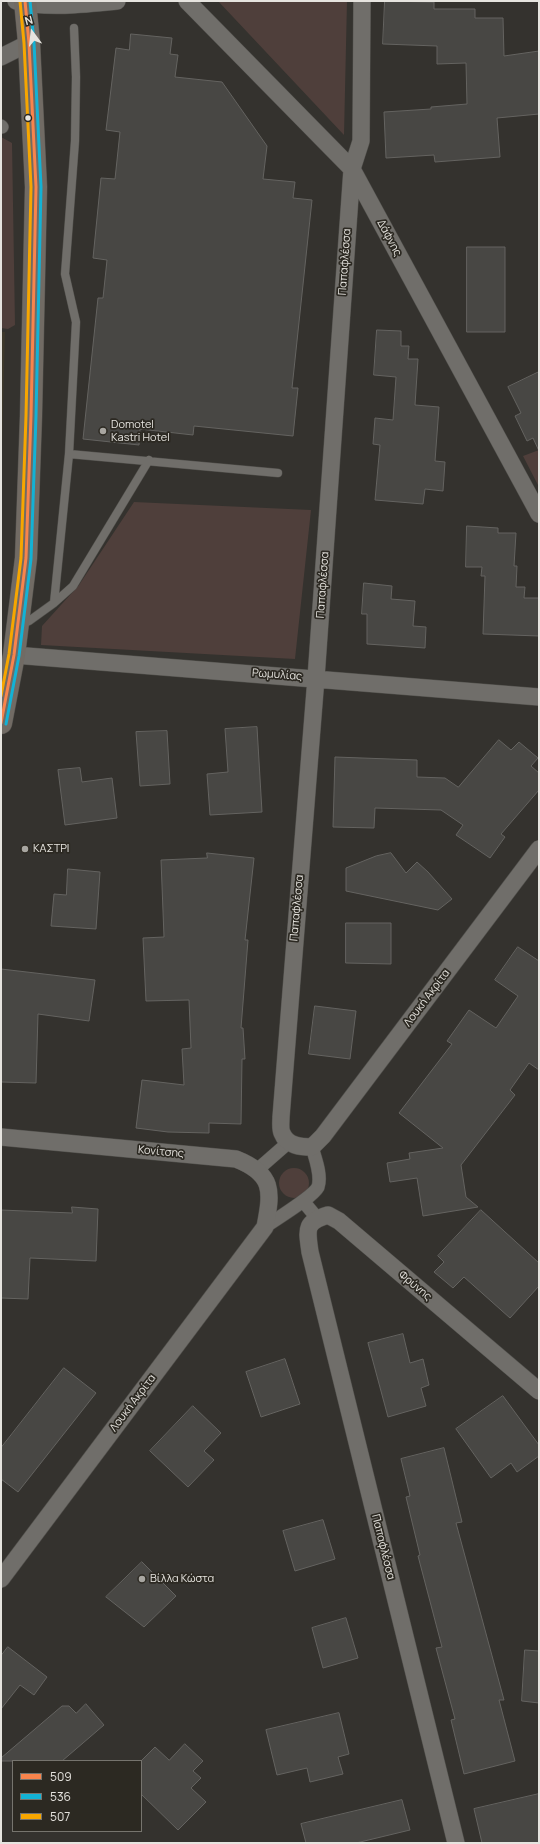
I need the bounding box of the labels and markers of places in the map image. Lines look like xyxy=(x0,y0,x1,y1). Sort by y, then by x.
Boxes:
unlabelled marker xyxy=(23,113,33,123)
place label: Domotel Kastri Hotel xyxy=(111,418,170,444)
marker: Domotel Kastri Hotel xyxy=(98,426,108,436)
place label: ΚΑΣΤΡΙ xyxy=(33,842,69,856)
marker: ΚΑΣΤΡΙ xyxy=(20,844,30,854)
place label: Βίλλα Κώστα xyxy=(150,1572,214,1586)
marker: Βίλλα Κώστα xyxy=(137,1574,147,1584)

